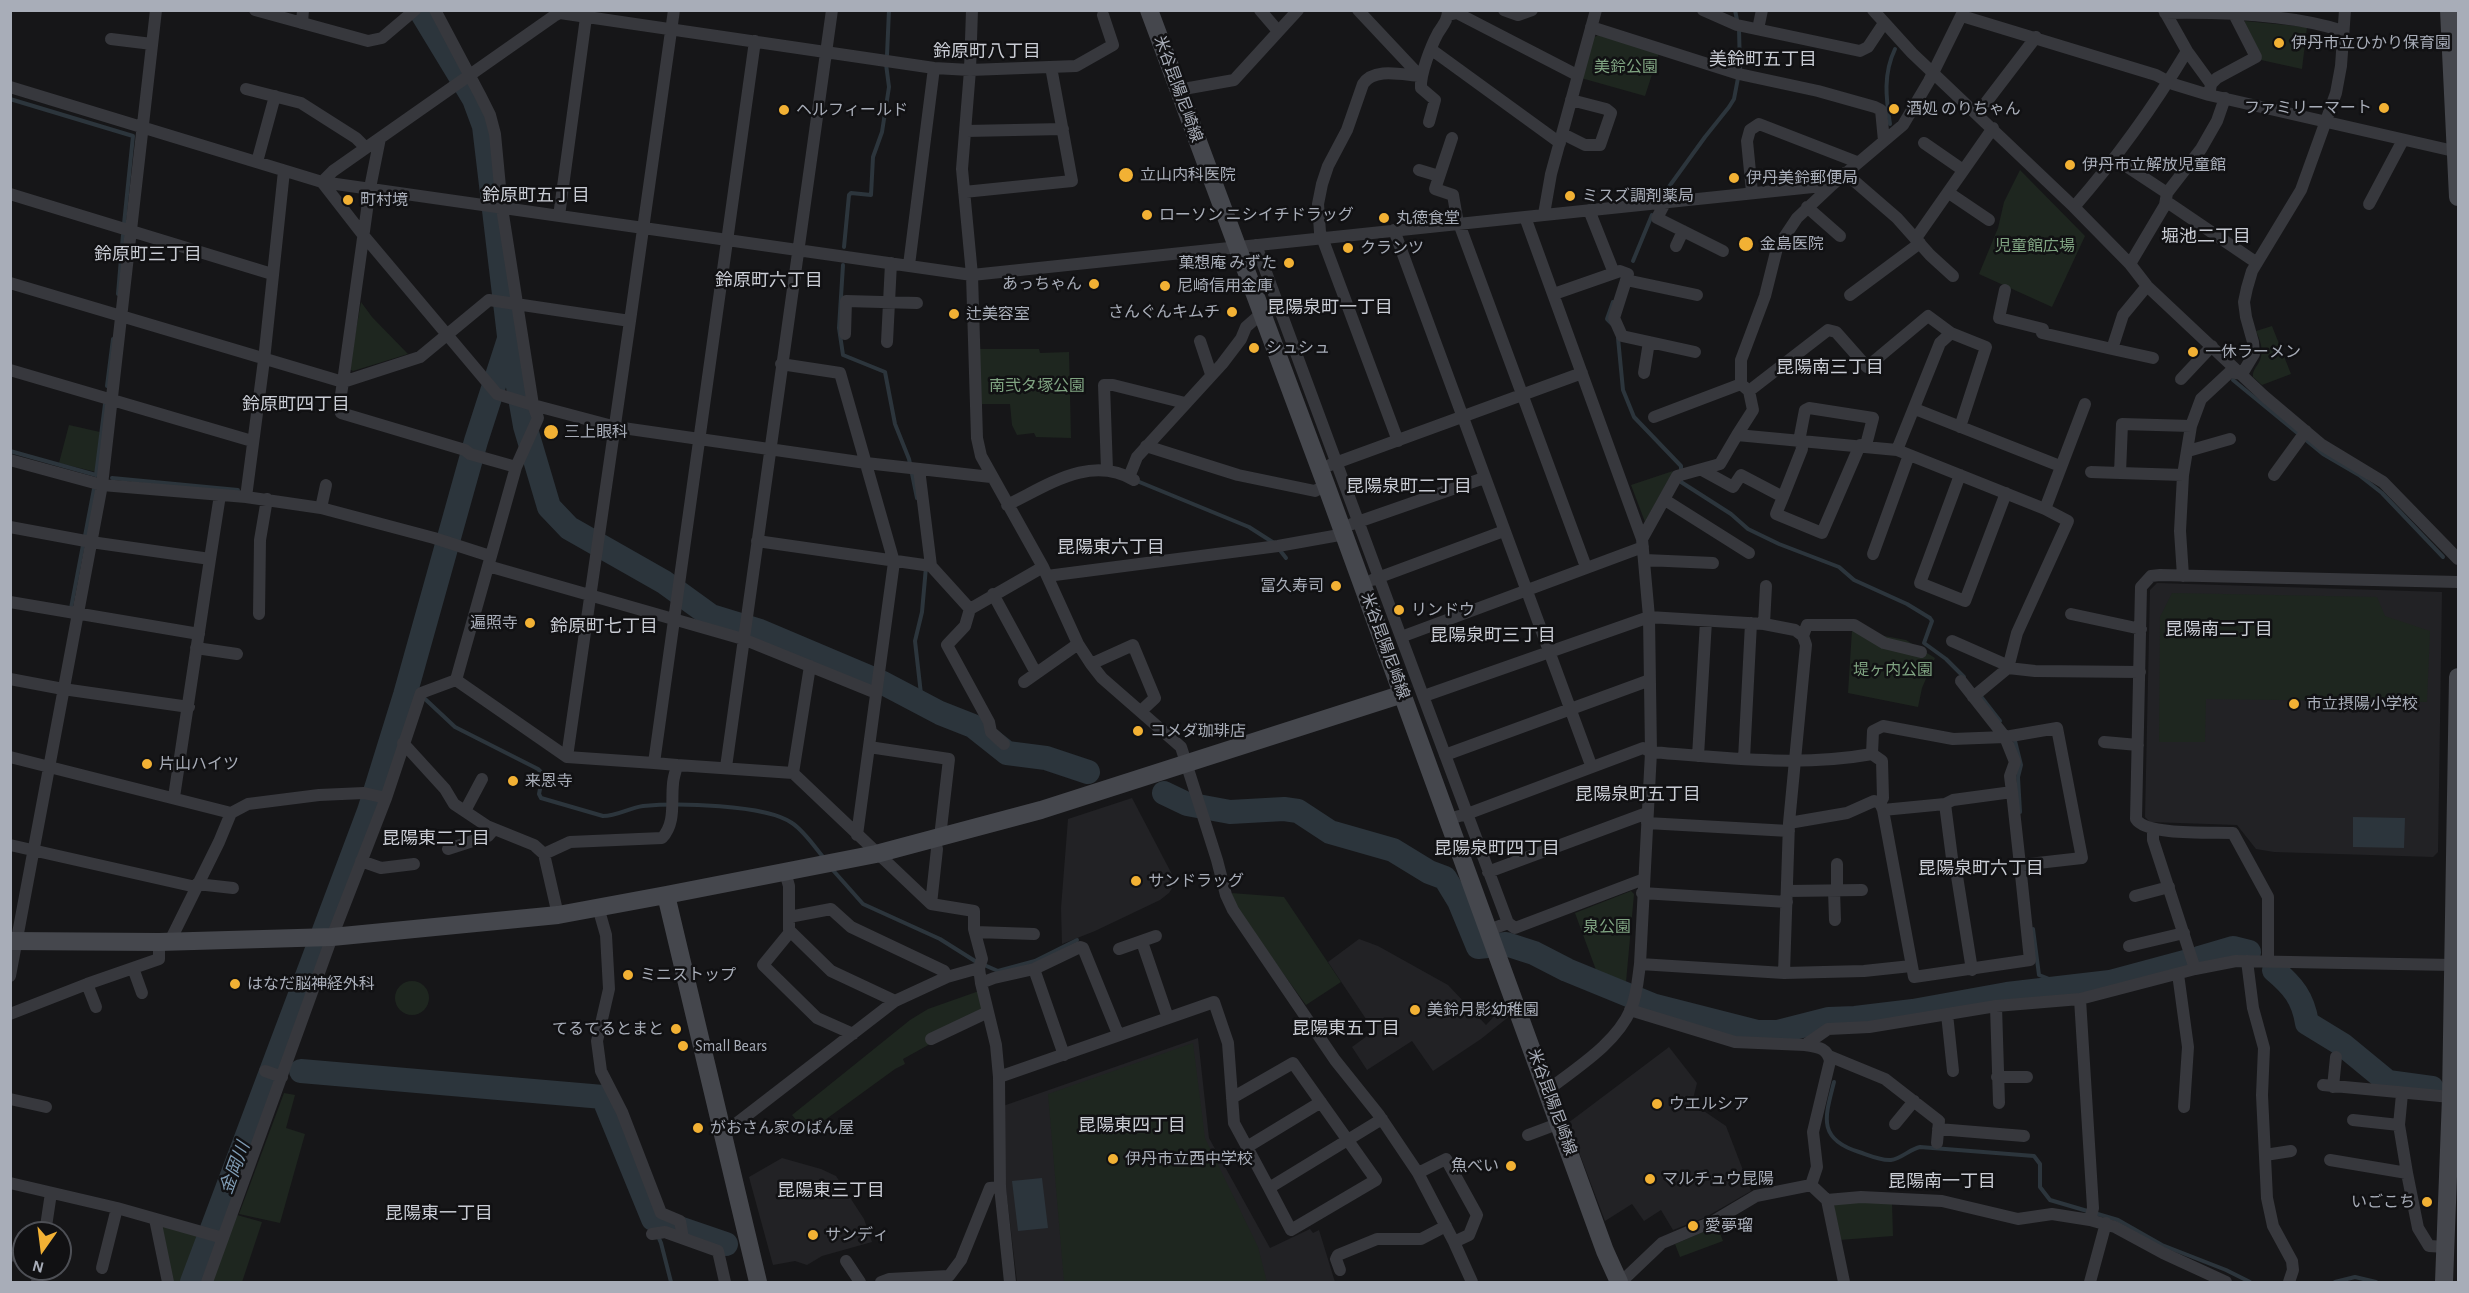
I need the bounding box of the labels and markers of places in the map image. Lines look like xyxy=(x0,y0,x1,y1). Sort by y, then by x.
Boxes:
place label: 伊丹市立ひかり保育園 xyxy=(2291,33,2451,53)
marker: 伊丹市立ひかり保育園 xyxy=(2272,36,2286,50)
place label: ファミリーマート xyxy=(2244,98,2372,118)
place label: 酒処 のりちゃん xyxy=(1906,99,2021,119)
place label: ヘルフィールド xyxy=(796,100,908,120)
marker: ファミリーマート xyxy=(2377,101,2391,115)
marker: 酒処 のりちゃん xyxy=(1887,102,1901,116)
marker: ヘルフィールド xyxy=(777,103,791,117)
place label: 伊丹市立解放児童館 xyxy=(2082,155,2226,175)
marker: 伊丹市立解放児童館 xyxy=(2063,158,2077,172)
place label: 立山内科医院 xyxy=(1140,165,1236,185)
marker: 立山内科医院 xyxy=(1117,166,1135,184)
place label: 伊丹美鈴郵便局 xyxy=(1746,168,1858,188)
marker: 伊丹美鈴郵便局 xyxy=(1727,171,1741,185)
place label: ミスズ調剤薬局 xyxy=(1582,186,1694,206)
marker: ミスズ調剤薬局 xyxy=(1563,189,1577,203)
place label: 町村境 xyxy=(360,190,408,210)
marker: 町村境 xyxy=(341,193,355,207)
place label: ローソン ニシイチドラッグ xyxy=(1159,205,1354,225)
marker: ローソン ニシイチドラッグ xyxy=(1140,208,1154,222)
place label: 丸徳食堂 xyxy=(1396,208,1460,228)
marker: 丸徳食堂 xyxy=(1377,211,1391,225)
place label: 金島医院 xyxy=(1760,234,1824,254)
marker: 金島医院 xyxy=(1737,235,1755,253)
place label: クランツ xyxy=(1360,238,1424,258)
marker: クランツ xyxy=(1341,241,1355,255)
place label: 菓想庵 みずた xyxy=(1178,253,1277,273)
marker: 菓想庵 みずた xyxy=(1282,256,1296,270)
place label: あっちゃん xyxy=(1002,274,1082,294)
place label: 尼崎信用金庫 xyxy=(1177,276,1273,296)
marker: あっちゃん xyxy=(1087,277,1101,291)
marker: 尼崎信用金庫 xyxy=(1158,279,1172,293)
place label: さんぐんキムチ xyxy=(1108,302,1220,322)
place label: 辻美容室 xyxy=(966,304,1030,324)
marker: さんぐんキムチ xyxy=(1225,305,1239,319)
marker: 辻美容室 xyxy=(947,307,961,321)
place label: シュシュ xyxy=(1266,338,1330,358)
marker: シュシュ xyxy=(1247,341,1261,355)
place label: 一休ラーメン xyxy=(2205,342,2301,362)
marker: 一休ラーメン xyxy=(2186,345,2200,359)
place label: 三上眼科 xyxy=(564,422,628,442)
marker: 三上眼科 xyxy=(542,423,560,441)
place label: 冨久寿司 xyxy=(1260,576,1324,596)
marker: 冨久寿司 xyxy=(1329,579,1343,593)
place label: リンドウ xyxy=(1411,600,1475,620)
marker: リンドウ xyxy=(1392,603,1406,617)
place label: 遍照寺 xyxy=(470,613,518,633)
marker: 遍照寺 xyxy=(523,616,537,630)
place label: 市立摂陽小学校 xyxy=(2306,694,2418,714)
marker: 市立摂陽小学校 xyxy=(2287,697,2301,711)
place label: コメダ珈琲店 xyxy=(1150,721,1246,741)
marker: コメダ珈琲店 xyxy=(1131,724,1145,738)
place label: 片山ハイツ xyxy=(159,754,239,774)
marker: 片山ハイツ xyxy=(140,757,154,771)
place label: 来恩寺 xyxy=(525,771,573,791)
marker: 来恩寺 xyxy=(506,774,520,788)
place label: サンドラッグ xyxy=(1148,871,1244,891)
marker: サンドラッグ xyxy=(1129,874,1143,888)
place label: ミニストップ xyxy=(640,965,736,985)
marker: ミニストップ xyxy=(621,968,635,982)
place label: はなだ脳神経外科 xyxy=(247,974,375,994)
marker: はなだ脳神経外科 xyxy=(228,977,242,991)
place label: 美鈴月影幼稚園 xyxy=(1427,1000,1539,1020)
marker: 美鈴月影幼稚園 xyxy=(1408,1003,1422,1017)
place label: てるてるとまと xyxy=(552,1019,664,1039)
marker: てるてるとまと xyxy=(669,1022,683,1036)
place label: Small Bears xyxy=(695,1036,767,1056)
marker: Small Bears xyxy=(676,1039,690,1053)
place label: ウエルシア xyxy=(1669,1094,1749,1114)
marker: ウエルシア xyxy=(1650,1097,1664,1111)
place label: がおさん家のぱん屋 xyxy=(710,1118,854,1138)
marker: がおさん家のぱん屋 xyxy=(691,1121,705,1135)
place label: 伊丹市立西中学校 xyxy=(1125,1149,1253,1169)
marker: 伊丹市立西中学校 xyxy=(1106,1152,1120,1166)
place label: 魚べい xyxy=(1451,1156,1499,1176)
marker: 魚べい xyxy=(1504,1159,1518,1173)
place label: マルチュウ昆陽 xyxy=(1662,1169,1774,1189)
marker: マルチュウ昆陽 xyxy=(1643,1172,1657,1186)
place label: いごこち xyxy=(2351,1192,2415,1212)
marker: いごこち xyxy=(2420,1195,2434,1209)
place label: 愛夢瑠 xyxy=(1705,1216,1753,1236)
marker: 愛夢瑠 xyxy=(1686,1219,1700,1233)
place label: サンディ xyxy=(825,1225,889,1245)
marker: サンディ xyxy=(806,1228,820,1242)

